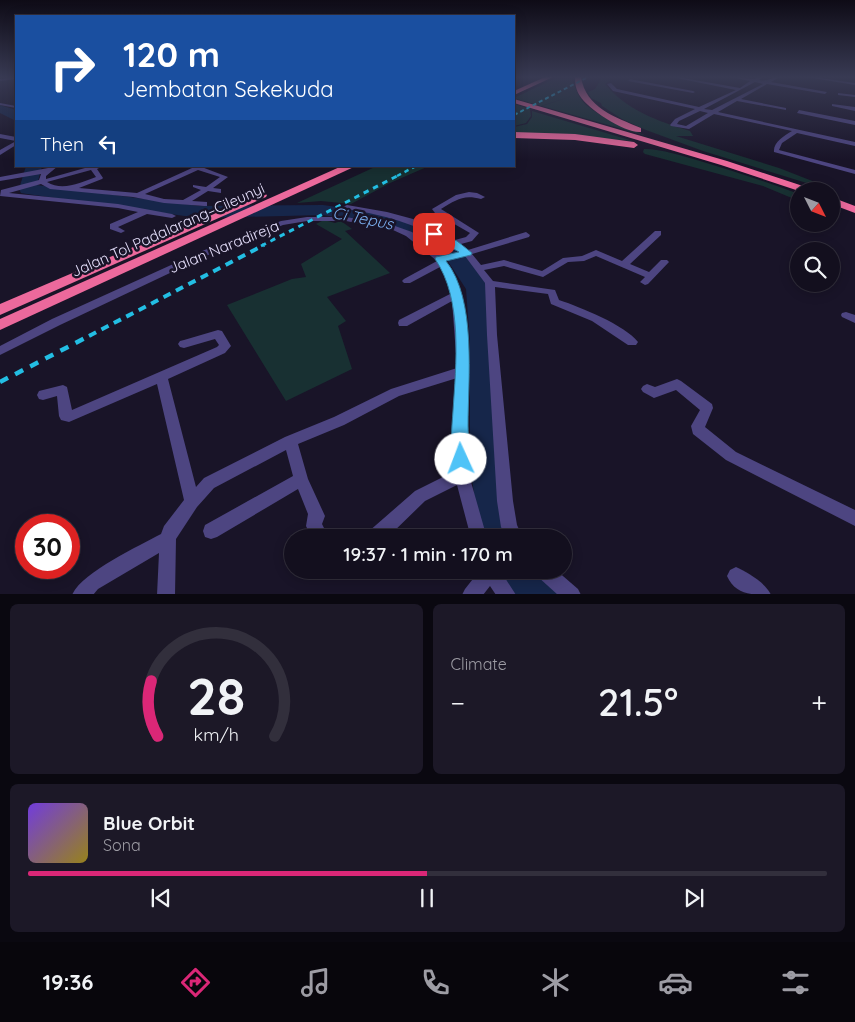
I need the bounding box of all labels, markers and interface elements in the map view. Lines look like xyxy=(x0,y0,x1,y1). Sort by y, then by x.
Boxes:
text: 120 m xyxy=(123,32,220,76)
icon: right xyxy=(40,35,105,100)
text: Jembatan Sekekuda xyxy=(123,75,334,103)
icon: left xyxy=(94,130,122,158)
text: Then xyxy=(40,132,84,156)
street label: Jalan Tol Padalarang–Cileunyi xyxy=(68,178,267,281)
north arrow xyxy=(790,182,840,232)
map controls xyxy=(790,182,840,292)
water label: Ci Tepus xyxy=(331,202,396,234)
pin xyxy=(413,213,455,255)
street label: Jalan Naradireja xyxy=(166,216,282,277)
icon: arrive xyxy=(420,220,448,248)
button: search xyxy=(790,242,840,292)
position arrow xyxy=(434,432,486,484)
speed limit sign: 30 xyxy=(15,514,80,579)
text: 19:37 · 1 min · 170 m xyxy=(343,542,513,566)
text: Climate xyxy=(451,654,507,674)
text: 28 xyxy=(187,663,245,728)
text: 21.5° xyxy=(598,678,678,726)
text: − xyxy=(451,685,465,720)
text: + xyxy=(811,685,827,720)
text: km/h xyxy=(194,723,239,745)
text: Blue Orbit xyxy=(103,811,195,835)
text: Sona xyxy=(103,835,141,855)
icon: previous xyxy=(147,884,175,912)
icon: pause xyxy=(413,884,441,912)
icon: next xyxy=(680,884,708,912)
icon: directions xyxy=(178,965,213,1000)
icon: music xyxy=(298,965,333,1000)
icon: phone xyxy=(418,965,453,1000)
icon: climate xyxy=(538,965,573,1000)
icon: car xyxy=(658,965,693,1000)
icon: filters xyxy=(778,965,813,1000)
text: 19:36 xyxy=(42,968,93,996)

